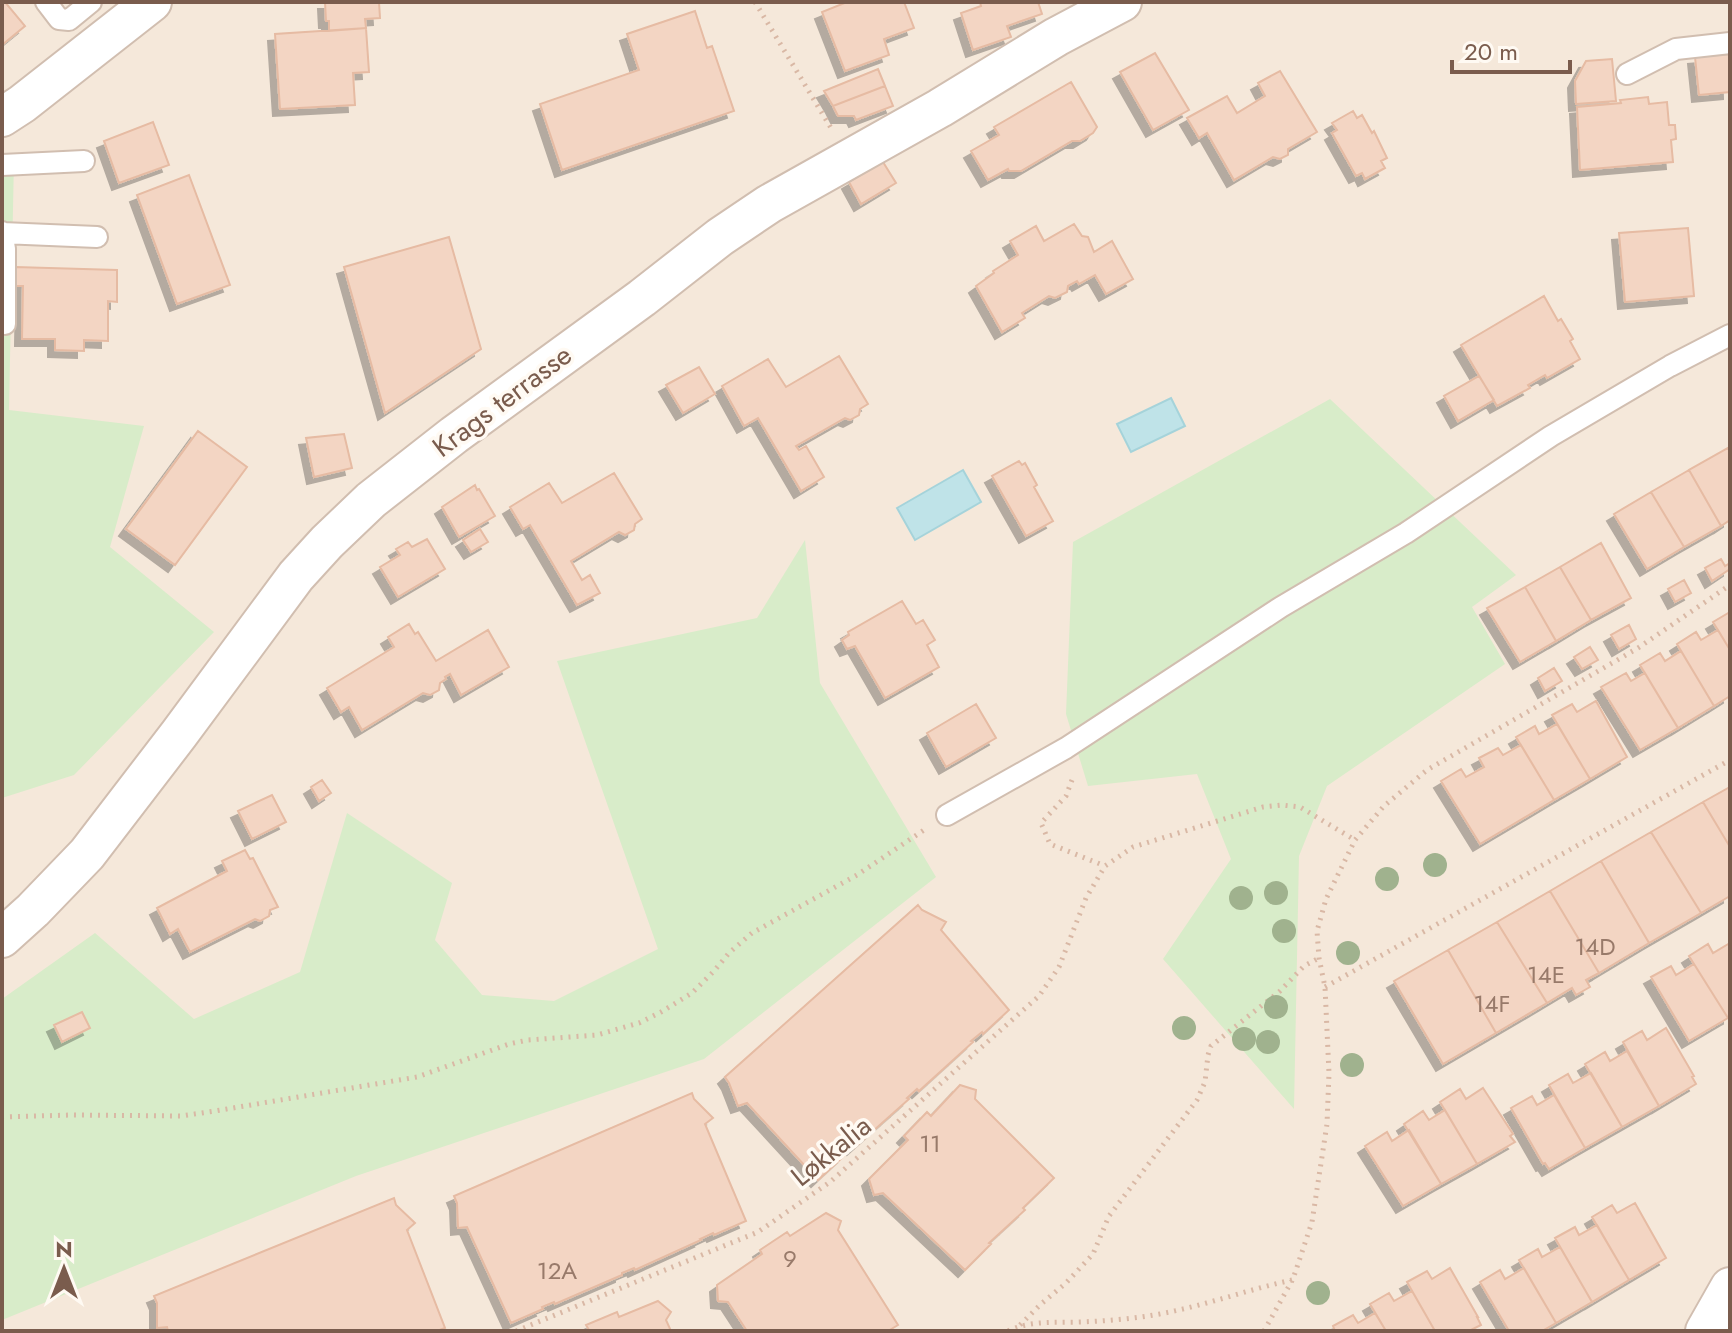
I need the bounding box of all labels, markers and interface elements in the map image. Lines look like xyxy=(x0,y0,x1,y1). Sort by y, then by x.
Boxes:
scale bar xyxy=(1452,24,1570,74)
text: 20 m xyxy=(1464,34,1518,69)
street label: Krags terrasse xyxy=(424,335,580,467)
house number: 14D xyxy=(1574,929,1616,964)
house number: 14E xyxy=(1527,957,1565,992)
house number: 14F xyxy=(1474,986,1510,1021)
street label: Løkkalia xyxy=(782,1106,880,1196)
house number: 11 xyxy=(919,1126,941,1161)
north arrow xyxy=(24,1229,104,1309)
text: N xyxy=(55,1233,73,1265)
house number: 9 xyxy=(783,1241,797,1276)
house number: 12A xyxy=(537,1253,577,1288)

